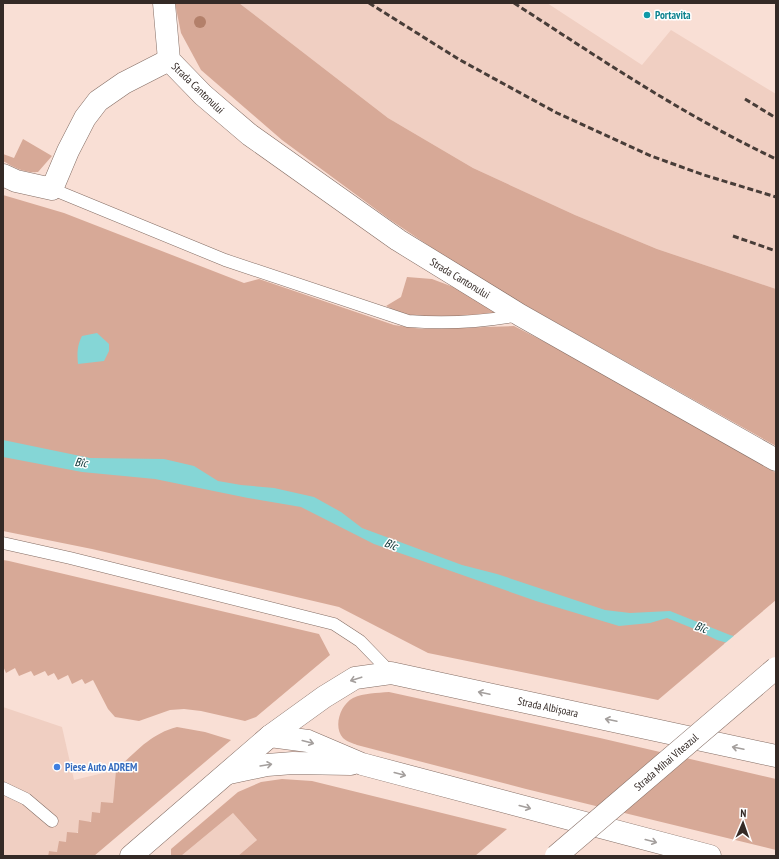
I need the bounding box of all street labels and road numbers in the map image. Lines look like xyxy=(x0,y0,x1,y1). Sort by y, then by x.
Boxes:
street label: Strada Cantonului xyxy=(169,59,227,117)
street label: Strada Cantonului xyxy=(427,255,493,301)
street label: Strada Albișoara xyxy=(516,694,580,720)
street label: Strada Mihai Viteazul xyxy=(631,730,701,794)

